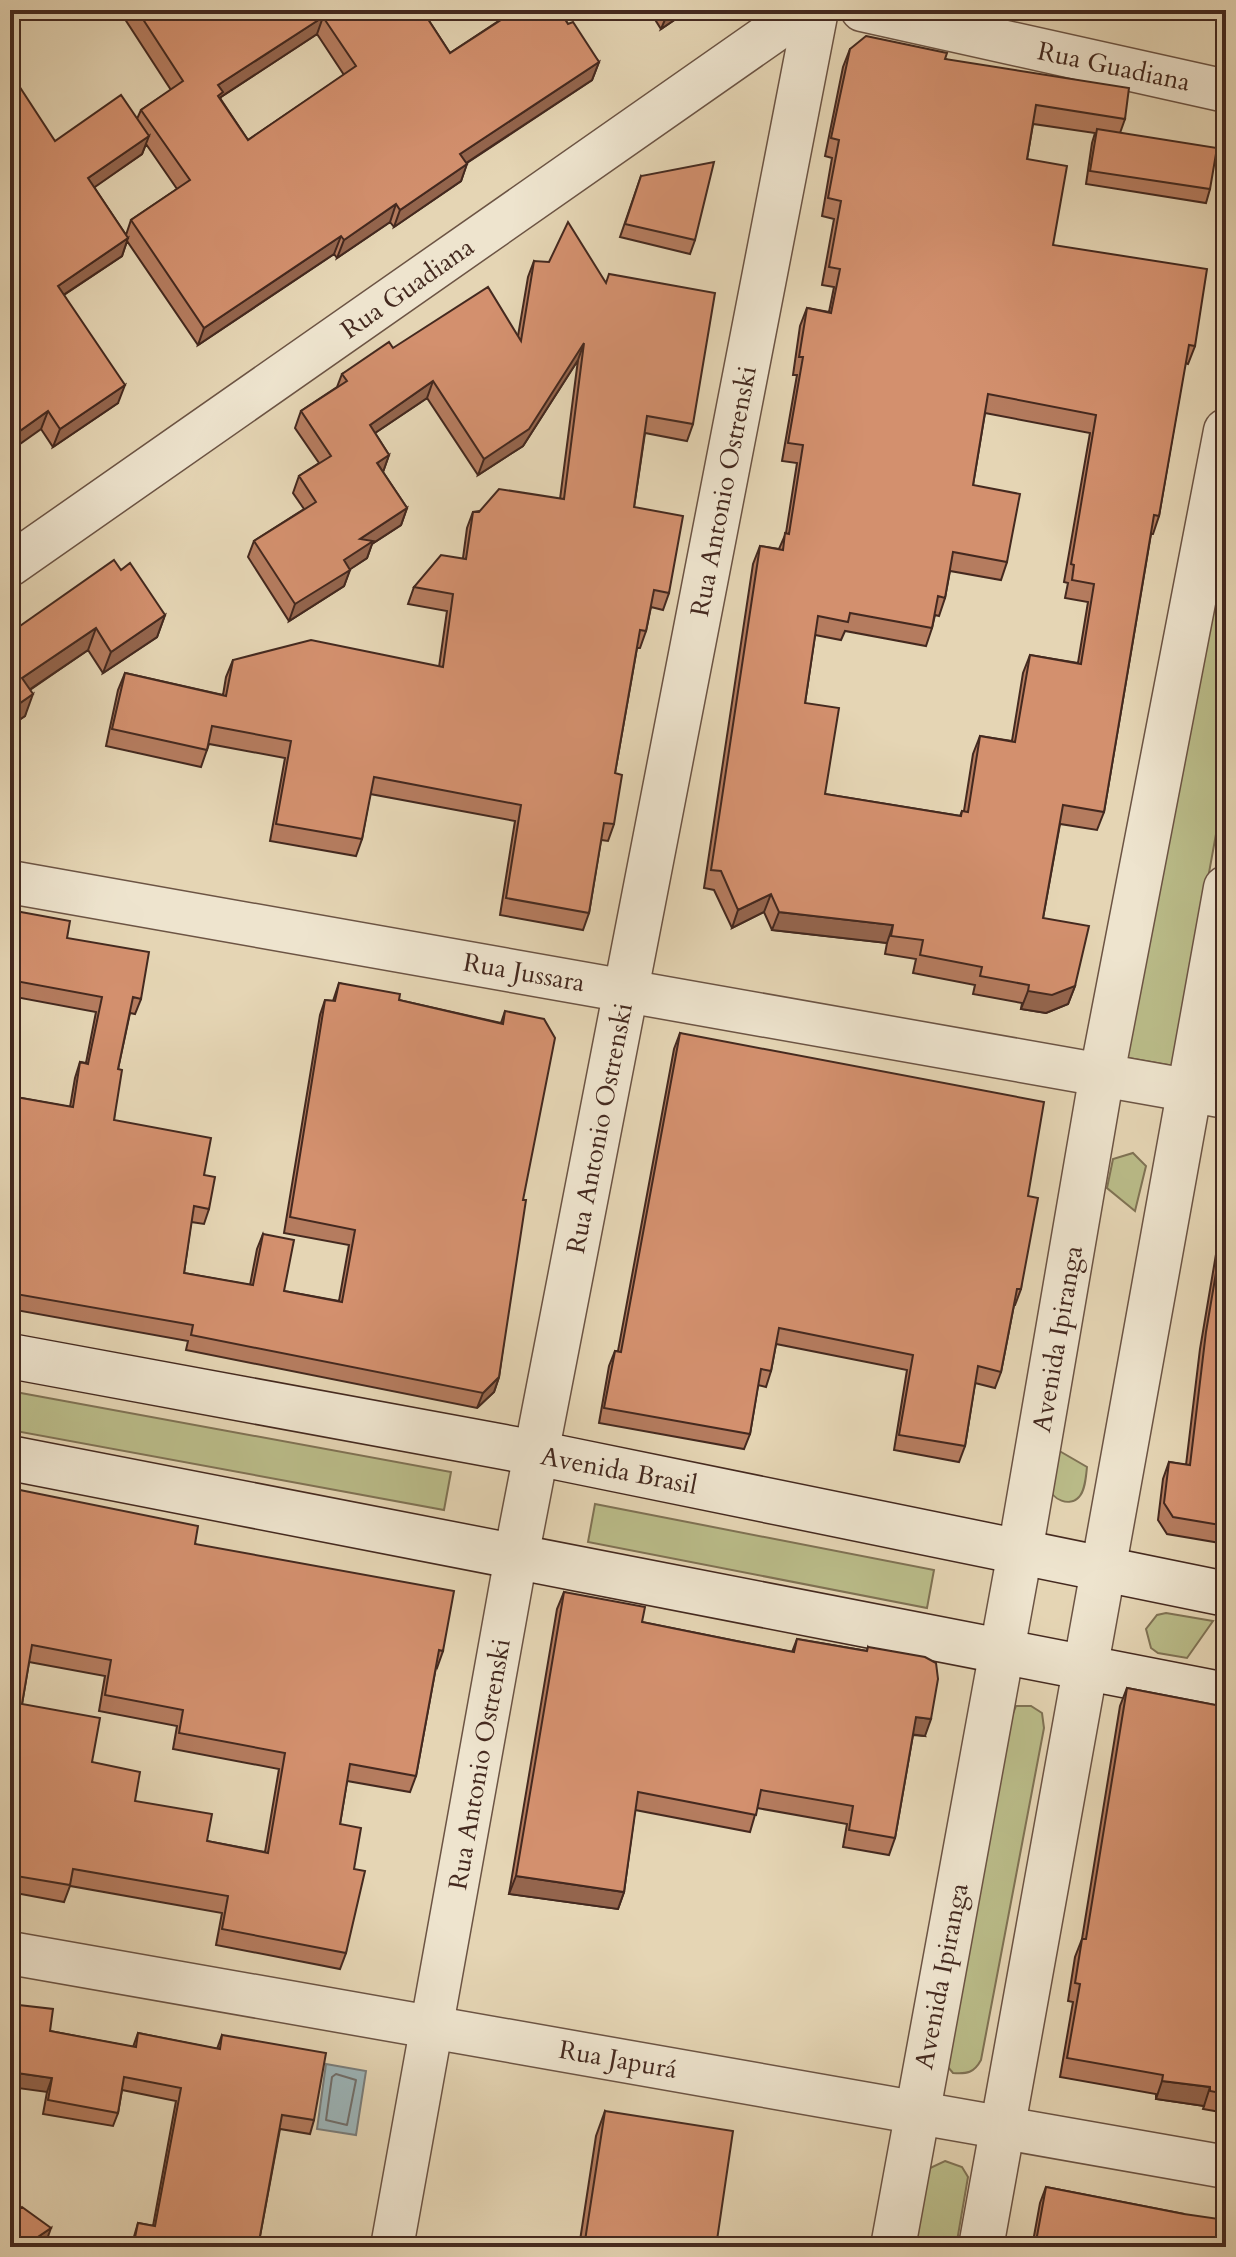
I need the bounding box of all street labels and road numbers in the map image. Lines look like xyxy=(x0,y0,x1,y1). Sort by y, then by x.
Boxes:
street label: Rua Guadiana xyxy=(1034,33,1193,100)
street label: Rua Guadiana xyxy=(334,230,481,347)
street label: Rua Antonio Ostrenski xyxy=(682,363,765,619)
street label: Rua Jussara xyxy=(460,945,587,1000)
street label: Rua Antonio Ostrenski xyxy=(558,1000,641,1256)
street label: Avenida Ipiranga xyxy=(1024,1243,1091,1435)
street label: Avenida Brasil xyxy=(538,1438,700,1503)
street label: Rua Antonio Ostrenski xyxy=(440,1636,519,1892)
street label: Avenida Ipiranga xyxy=(906,1880,977,2072)
street label: Rua Japurá xyxy=(556,2032,680,2087)

